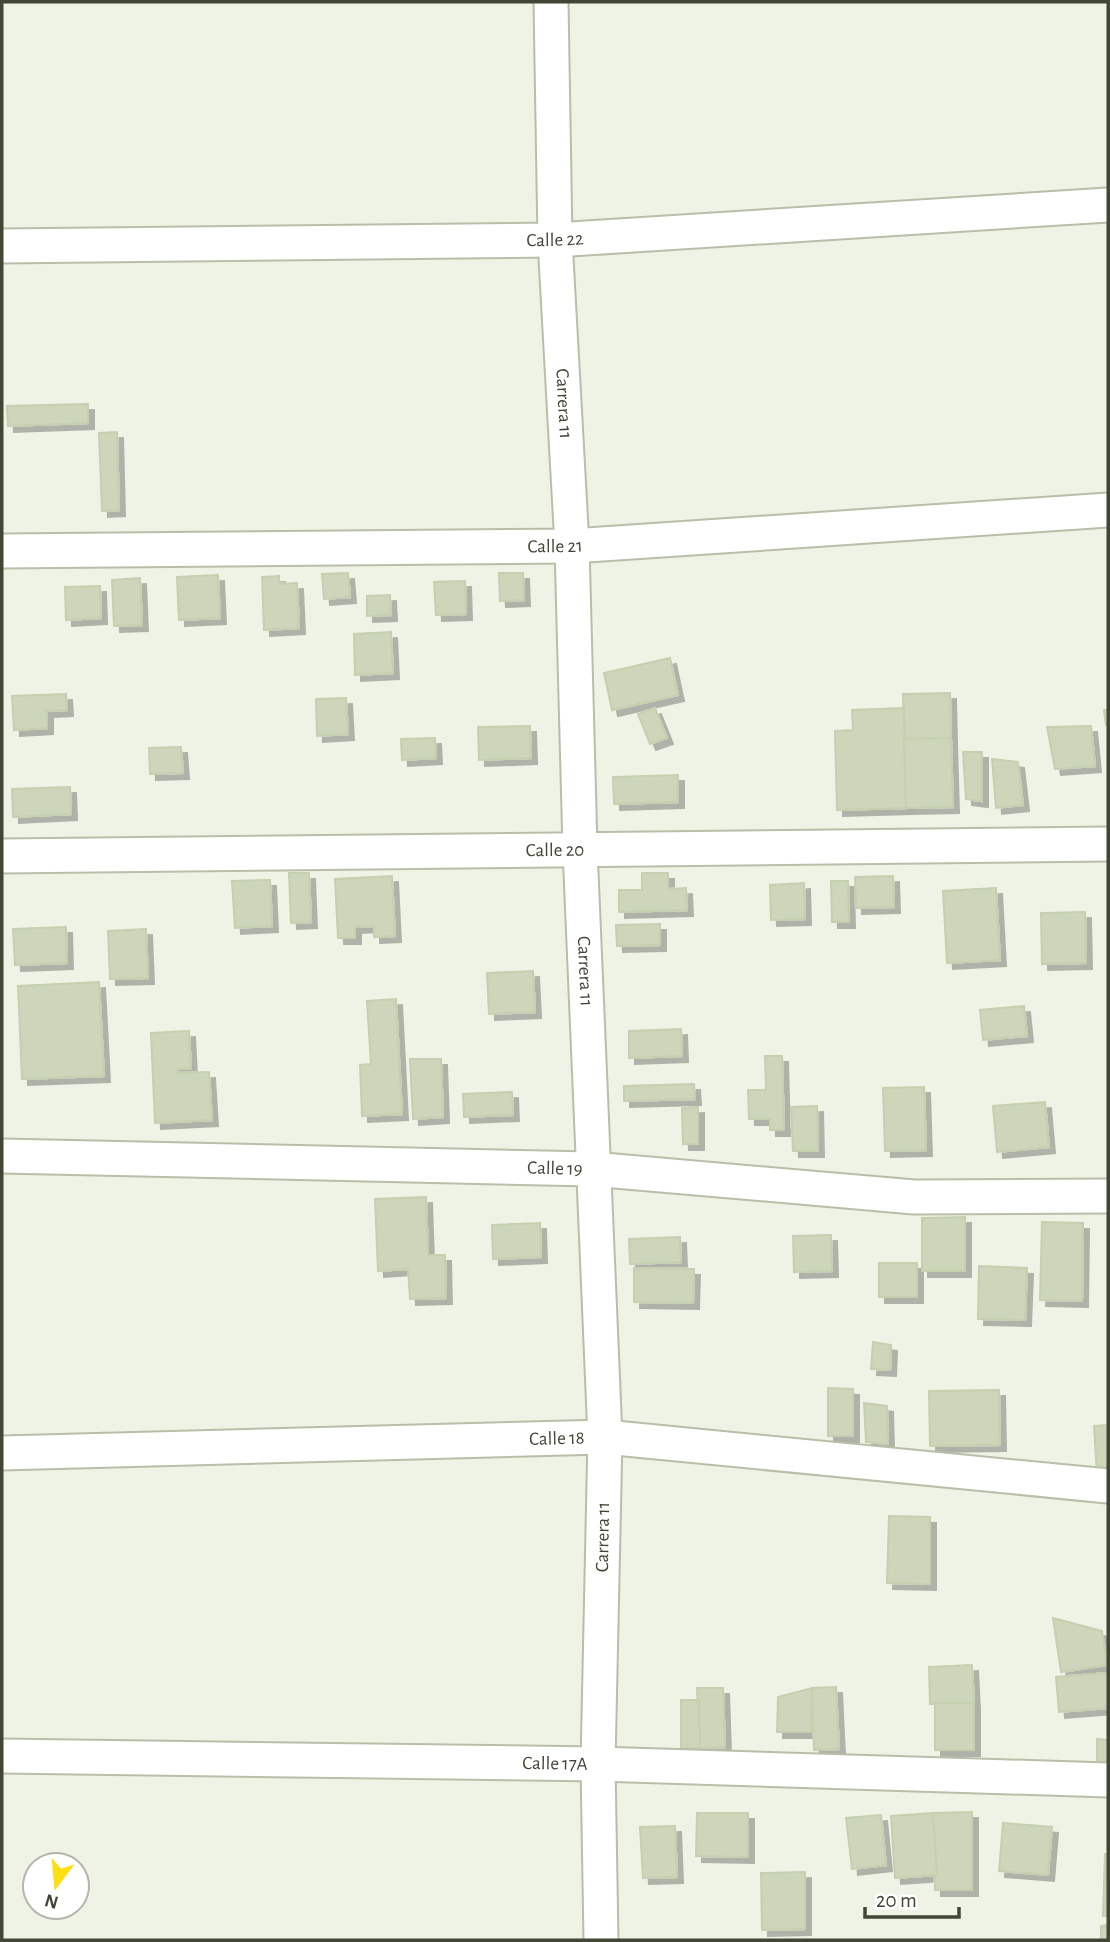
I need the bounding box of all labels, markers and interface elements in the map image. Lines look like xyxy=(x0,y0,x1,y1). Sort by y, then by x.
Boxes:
street label: Calle 22 xyxy=(526,229,585,250)
street label: Carrera 11 xyxy=(553,368,576,439)
street label: Calle 21 xyxy=(527,536,583,556)
street label: Calle 20 xyxy=(526,840,584,860)
street label: Carrera 11 xyxy=(574,936,596,1007)
street label: Calle 19 xyxy=(527,1158,583,1178)
street label: Calle 18 xyxy=(529,1428,585,1449)
street label: Carrera 11 xyxy=(593,1502,613,1572)
street label: Calle 17A xyxy=(522,1753,588,1773)
north arrow xyxy=(21,1851,91,1921)
scale bar xyxy=(865,1876,960,1920)
text: N xyxy=(43,1890,61,1912)
text: 20 m xyxy=(876,1890,917,1911)

